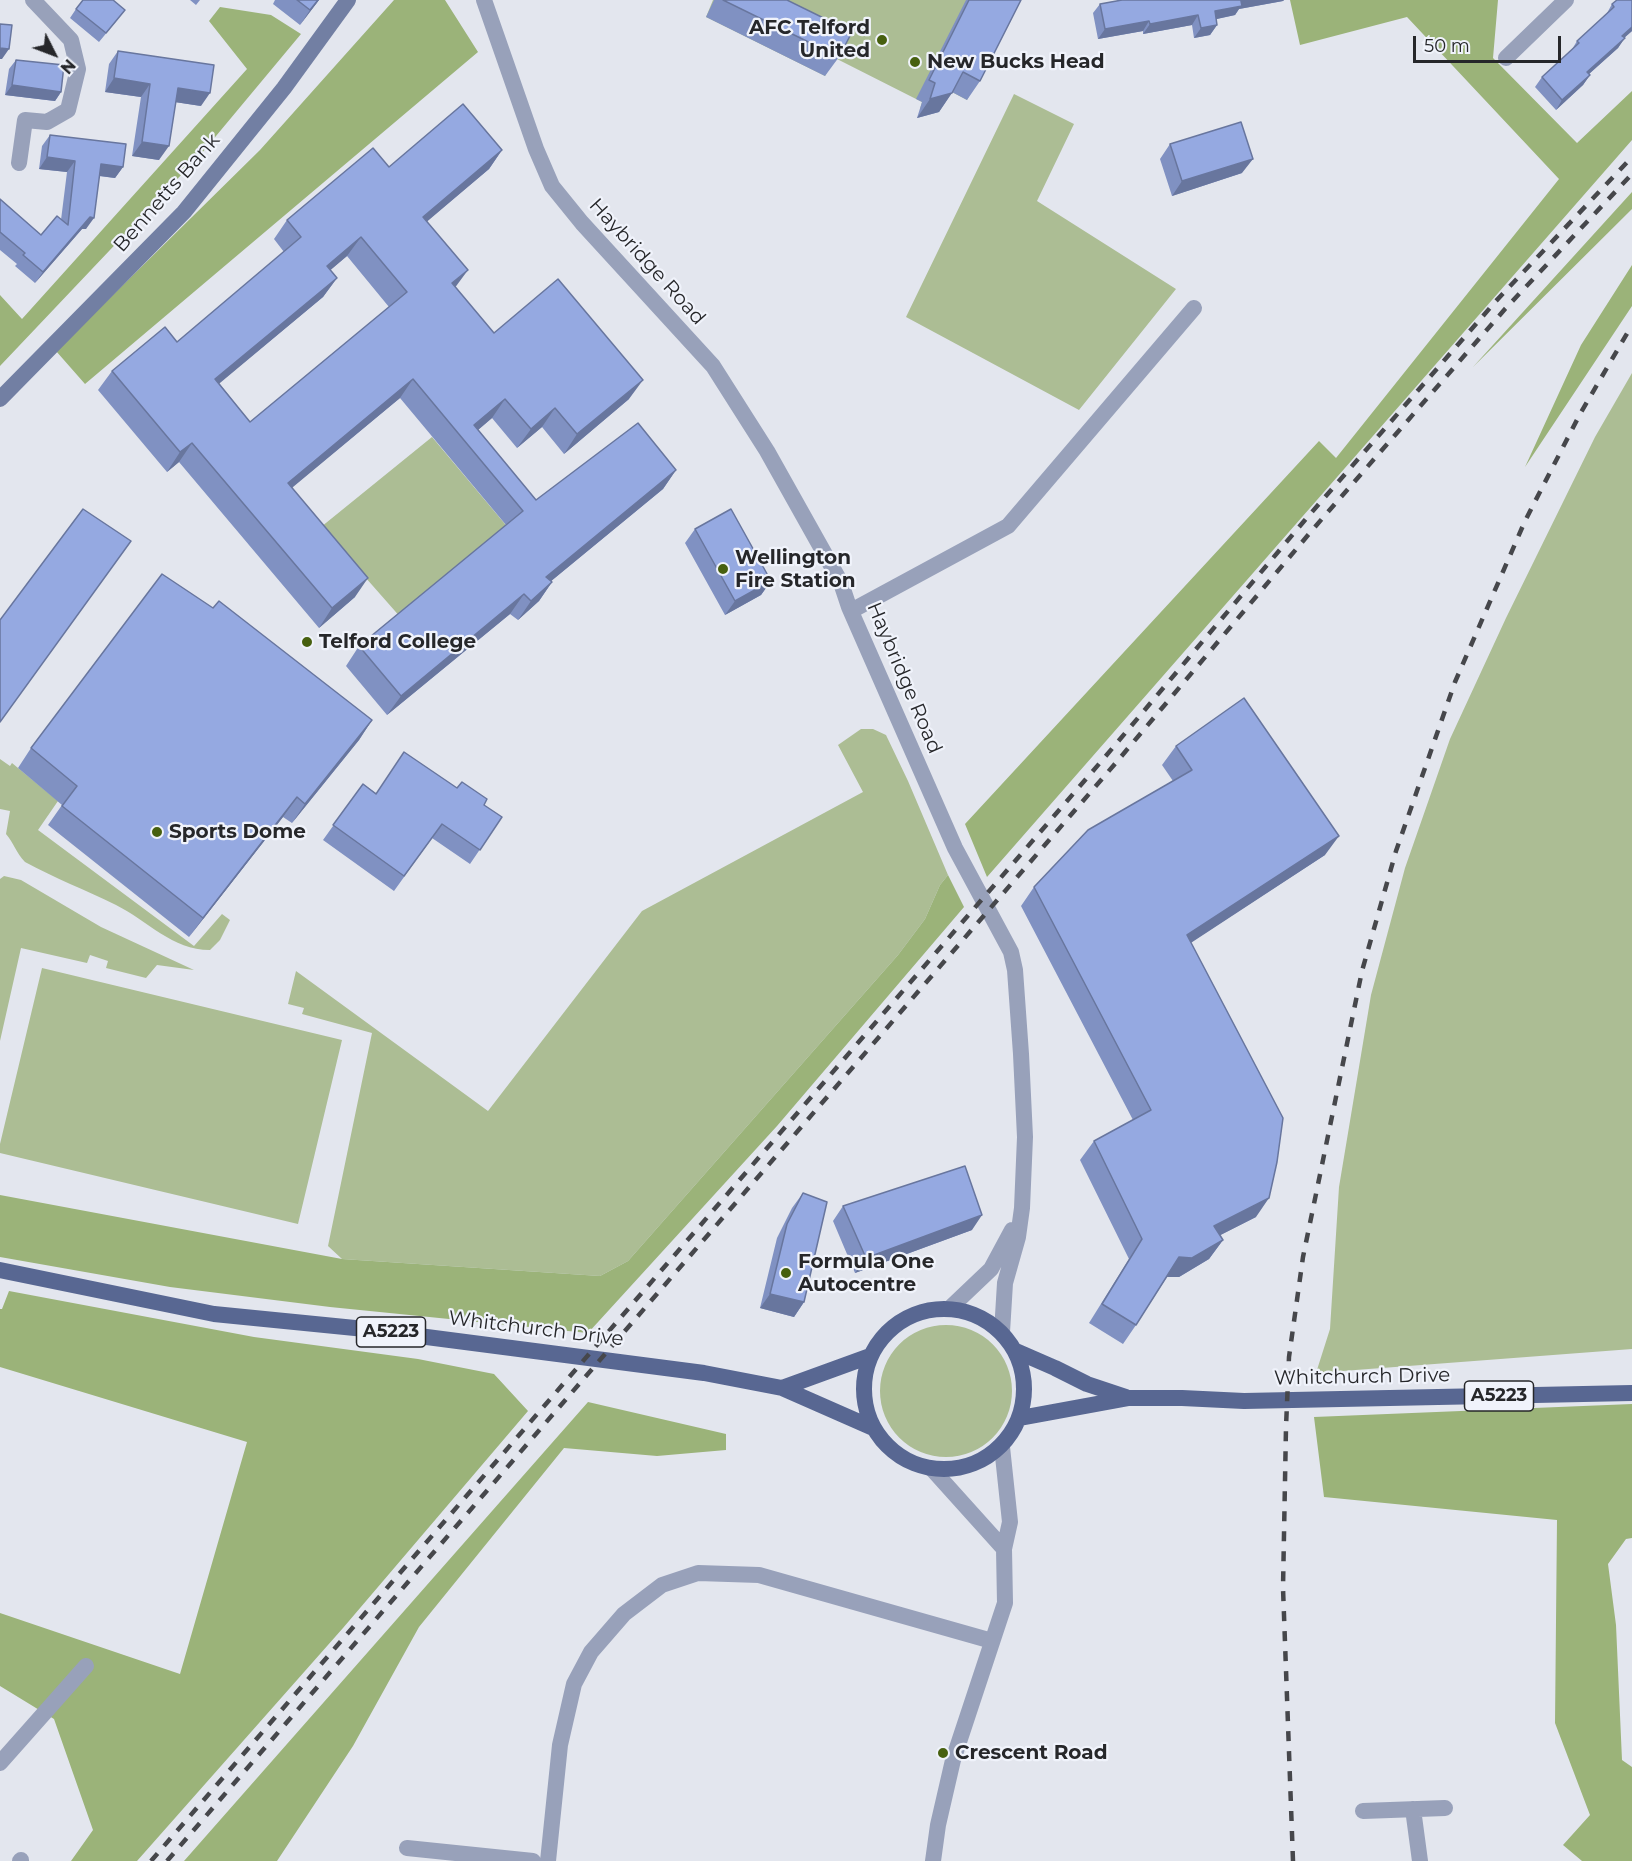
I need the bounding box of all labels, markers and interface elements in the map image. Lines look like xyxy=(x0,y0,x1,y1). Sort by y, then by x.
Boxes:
place label: AFC Telford United xyxy=(749,16,870,63)
north arrow xyxy=(24,24,84,84)
scale bar xyxy=(1416,24,1564,62)
marker: AFC Telford United xyxy=(875,33,889,47)
text: 50 m xyxy=(1424,35,1470,57)
place label: New Bucks Head xyxy=(927,50,1105,74)
text: N xyxy=(56,55,79,78)
marker: New Bucks Head xyxy=(908,55,922,69)
street label: Bennetts Bank xyxy=(109,129,225,257)
street label: Haybridge Road xyxy=(584,194,710,330)
place label: Wellington Fire Station xyxy=(735,546,856,593)
marker: Wellington Fire Station xyxy=(716,562,730,576)
street label: Haybridge Road xyxy=(861,599,947,757)
place label: Telford College xyxy=(319,630,476,654)
marker: Telford College xyxy=(300,635,314,649)
place label: Sports Dome xyxy=(169,820,306,844)
marker: Sports Dome xyxy=(150,825,164,839)
place label: Formula One Autocentre xyxy=(798,1250,934,1297)
marker: Formula One Autocentre xyxy=(779,1266,793,1280)
street label: Whitchurch Drive xyxy=(447,1306,625,1352)
road number: A5223 xyxy=(356,1317,426,1347)
street label: Whitchurch Drive xyxy=(1274,1363,1450,1391)
road number: A5223 xyxy=(1464,1381,1534,1411)
place label: Crescent Road xyxy=(955,1741,1108,1765)
marker: Crescent Road xyxy=(936,1746,950,1760)

